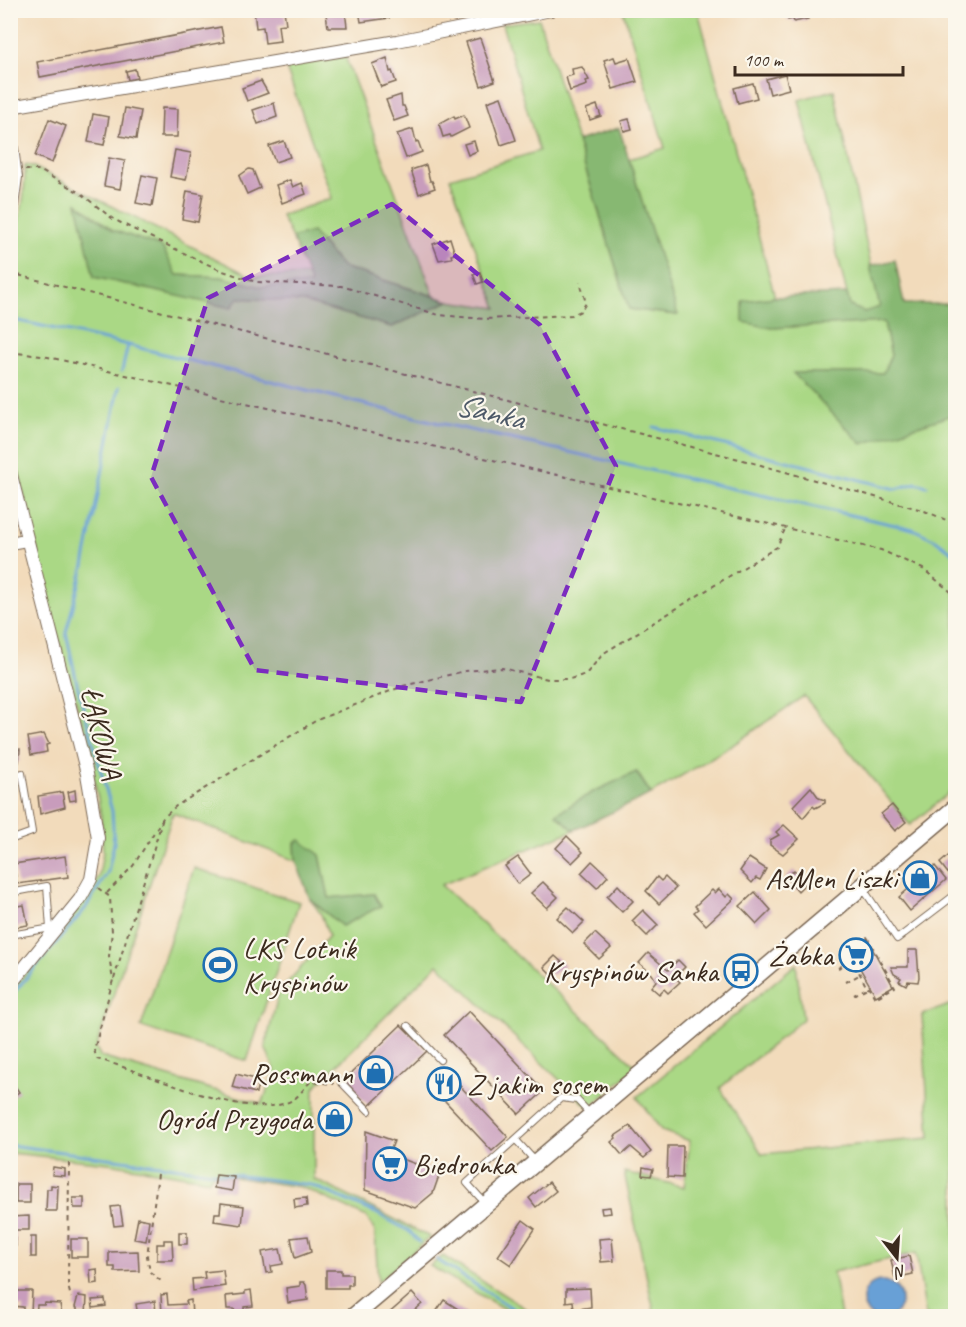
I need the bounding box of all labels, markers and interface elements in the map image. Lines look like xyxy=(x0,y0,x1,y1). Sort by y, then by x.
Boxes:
scale bar xyxy=(735,39,903,77)
text: 100 m xyxy=(744,49,785,71)
water label: Sanka xyxy=(452,384,531,440)
street label: ŁĄKOWA xyxy=(72,683,132,784)
place label: AsMen Liszki xyxy=(765,859,900,897)
shop icon: AsMen Liszki xyxy=(902,860,938,896)
place label: LKS Lotnik Kryspinów xyxy=(243,929,357,1001)
place label: Żabka xyxy=(768,936,835,974)
supermarket icon: Żabka xyxy=(838,937,874,973)
sports icon: LKS Lotnik Kryspinów xyxy=(202,947,238,983)
place label: Kryspinów Sanka xyxy=(544,952,720,990)
bus stop icon: Kryspinów Sanka xyxy=(723,953,759,989)
place label: Rossmann xyxy=(250,1054,353,1092)
shop icon: Rossmann xyxy=(358,1055,394,1091)
place label: Z jakim sosem xyxy=(467,1065,609,1103)
restaurant icon: Z jakim sosem xyxy=(426,1066,462,1102)
place label: Ogród Przygoda xyxy=(156,1100,314,1138)
shop icon: Ogród Przygoda xyxy=(317,1101,353,1137)
place label: Biedronka xyxy=(413,1145,517,1183)
supermarket icon: Biedronka xyxy=(372,1146,408,1182)
north arrow xyxy=(867,1228,927,1288)
text: N xyxy=(890,1260,909,1283)

